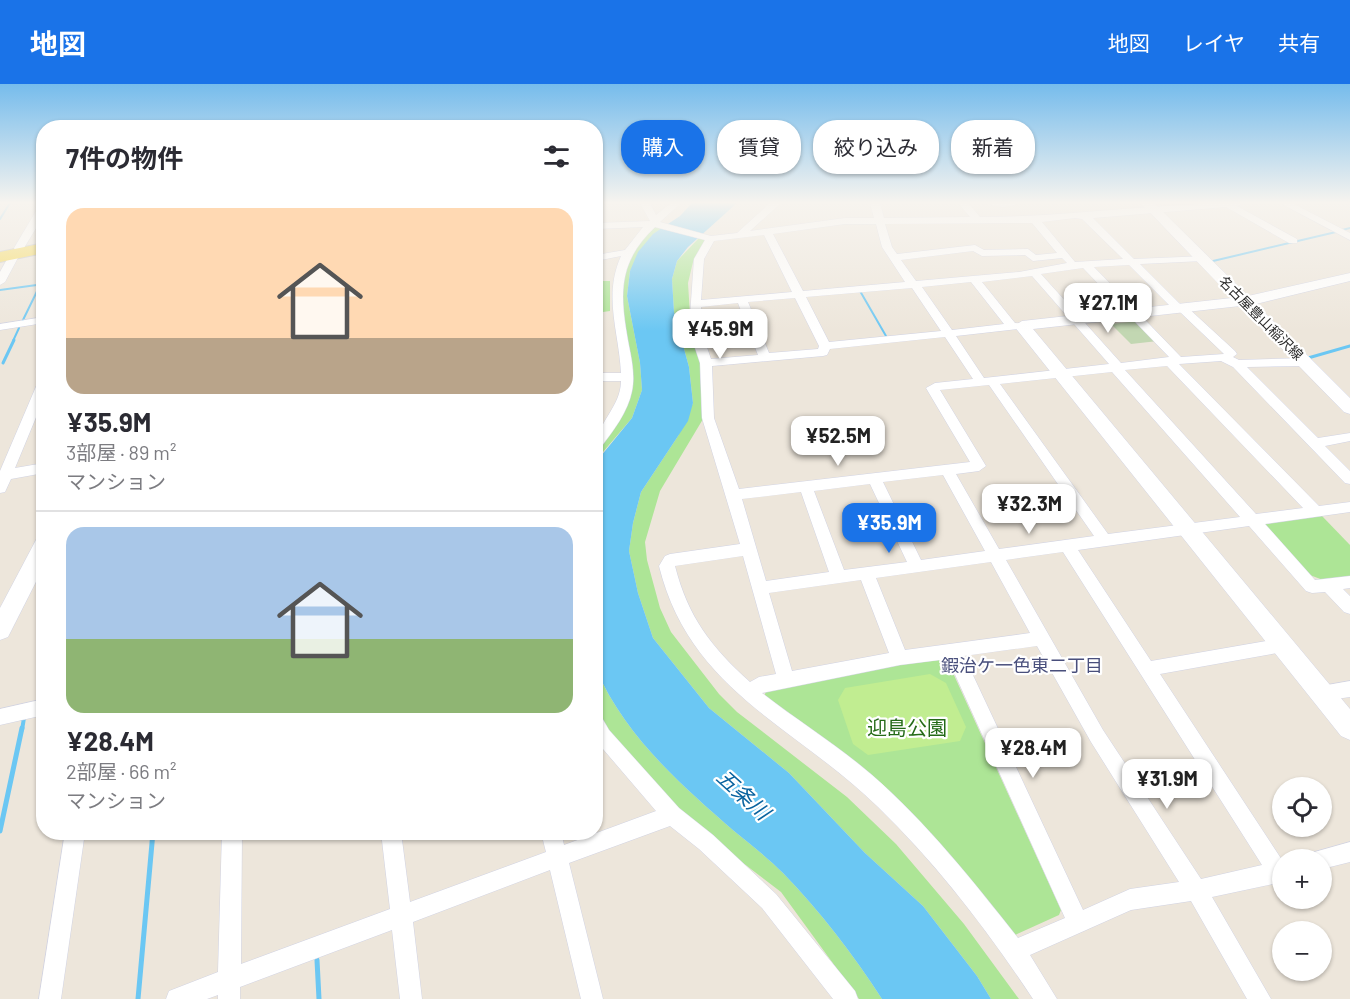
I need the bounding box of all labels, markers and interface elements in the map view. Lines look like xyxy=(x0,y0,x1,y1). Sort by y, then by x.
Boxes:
text: 地図 xyxy=(30,26,86,60)
text: 地図 xyxy=(1108,30,1150,55)
text: レイヤ xyxy=(1183,30,1245,55)
text: 共有 xyxy=(1278,30,1320,55)
chip: 購入 xyxy=(621,120,705,174)
chip: 賃貸 xyxy=(717,120,801,174)
chip: 絞り込み xyxy=(813,120,939,174)
chip: 新着 xyxy=(951,120,1035,174)
icon: filters xyxy=(540,140,573,173)
text: 7件の物件 xyxy=(66,142,183,173)
icon: home xyxy=(266,247,374,355)
street label: 名古屋豊山稲沢線 xyxy=(1216,272,1307,363)
pin: ¥27.1M xyxy=(1059,283,1157,334)
text: ¥27.1M xyxy=(1078,290,1138,314)
pin: ¥45.9M xyxy=(671,309,769,360)
text: ¥45.9M xyxy=(687,316,753,340)
text: ¥35.9M xyxy=(66,406,151,437)
pin: ¥52.5M xyxy=(789,416,887,467)
text: ¥52.5M xyxy=(805,423,871,447)
text: 3部屋 · 89 m² xyxy=(66,440,176,464)
text: マンション xyxy=(66,469,166,493)
pin: ¥32.3M xyxy=(980,484,1078,535)
text: ¥32.3M xyxy=(996,491,1062,515)
pin: ¥35.9M xyxy=(840,503,938,554)
text: ¥35.9M xyxy=(856,510,922,534)
icon: home xyxy=(266,566,374,674)
district label: 鍜治ケ一色東二丁目 xyxy=(941,654,1103,676)
park label: 迎島公園 xyxy=(867,715,947,739)
text: ¥28.4M xyxy=(66,725,154,756)
pin: ¥28.4M xyxy=(984,728,1082,779)
text: ¥28.4M xyxy=(999,735,1067,759)
text: 2部屋 · 66 m² xyxy=(66,759,177,783)
pin: ¥31.9M xyxy=(1118,759,1216,810)
water label: 五条川 xyxy=(712,764,777,826)
text: ¥31.9M xyxy=(1136,766,1198,790)
map controls xyxy=(1272,777,1332,981)
button: locate xyxy=(1272,777,1332,837)
text: マンション xyxy=(66,788,166,812)
button: + xyxy=(1272,849,1332,909)
button: − xyxy=(1272,921,1332,981)

